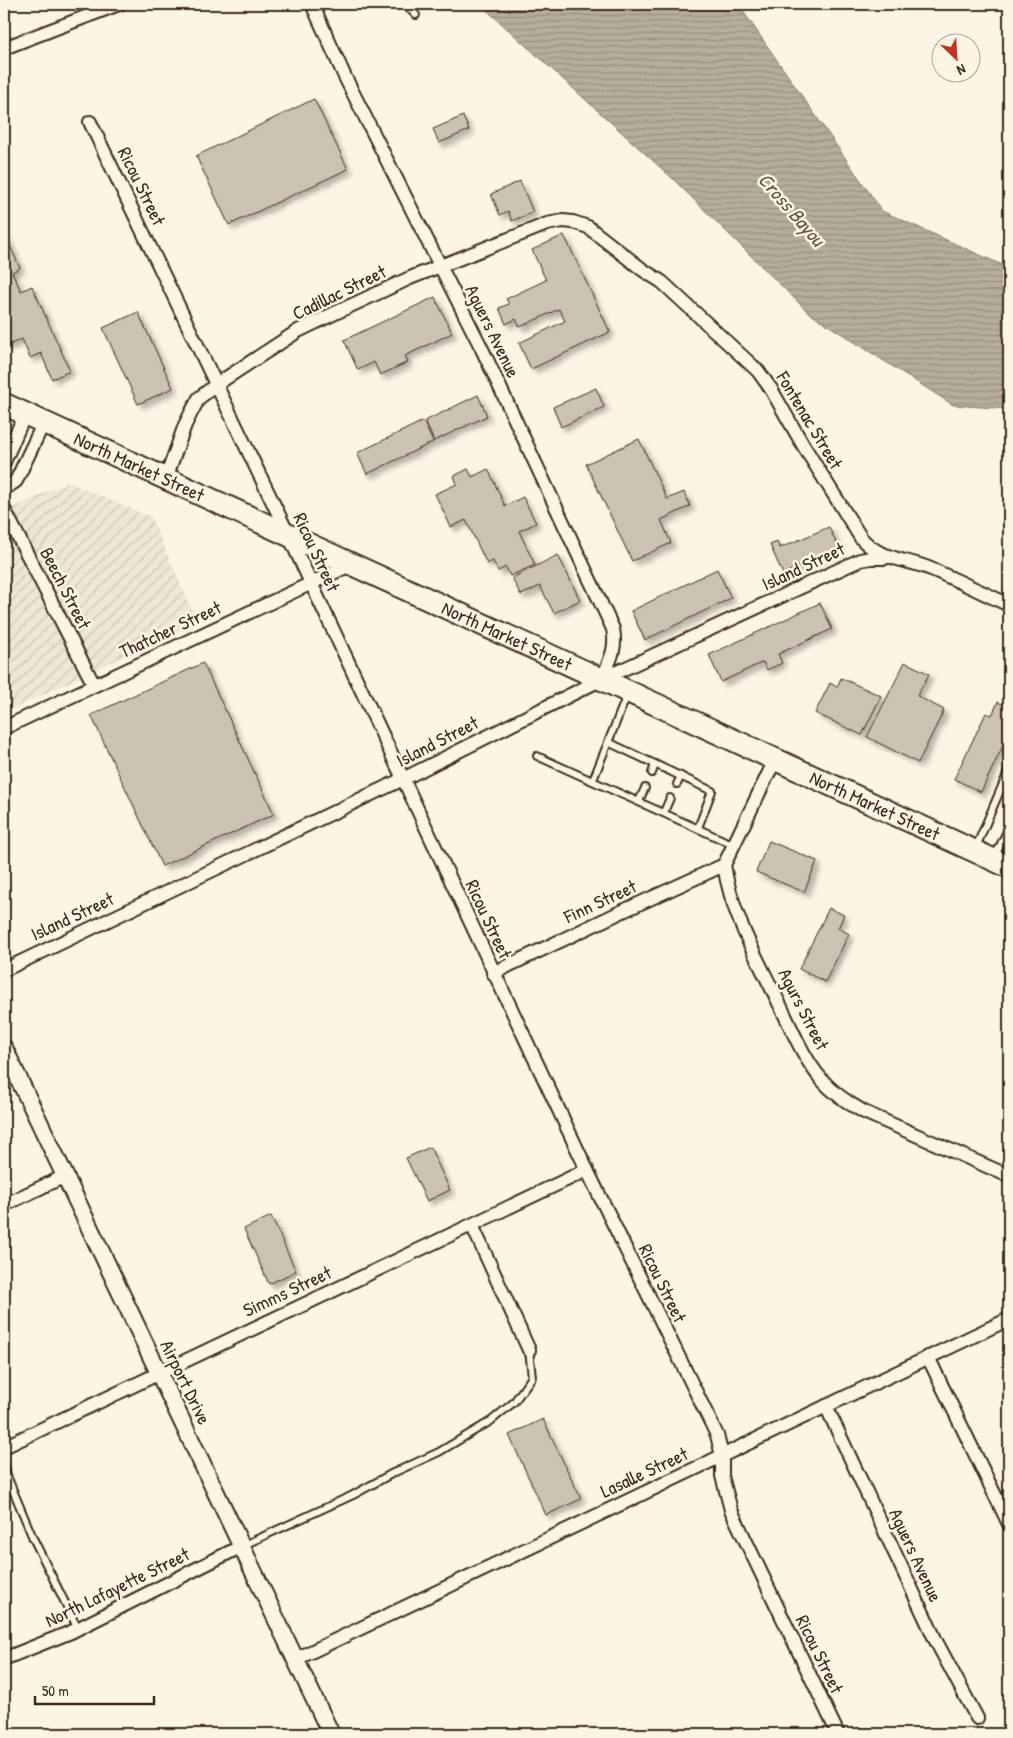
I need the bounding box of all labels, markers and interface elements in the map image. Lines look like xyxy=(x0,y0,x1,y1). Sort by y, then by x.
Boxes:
north arrow xyxy=(930,32,980,82)
text: N xyxy=(954,60,969,81)
street label: Ricou Street xyxy=(112,142,172,230)
water label: Cross Bayou xyxy=(752,166,833,254)
street label: Cadillac Street xyxy=(288,258,391,326)
street label: Aguers Avenue xyxy=(459,280,527,382)
street label: Fontenac Street xyxy=(770,366,850,474)
street label: North Market Street xyxy=(70,425,209,508)
street label: Ricou Street xyxy=(287,508,347,596)
street label: Island Street xyxy=(757,535,849,597)
street label: Beech Street xyxy=(34,543,98,634)
street label: Thatcher Street xyxy=(115,594,226,664)
street label: North Market Street xyxy=(438,595,577,677)
street label: Island Street xyxy=(391,709,483,773)
street label: North Market Street xyxy=(806,764,945,847)
street label: Finn Street xyxy=(559,873,641,930)
street label: Ricou Street xyxy=(459,875,519,963)
street label: Island Street xyxy=(26,885,118,947)
street label: Agurs Street xyxy=(772,964,836,1055)
street label: Ricou Street xyxy=(633,1239,693,1327)
street label: Simms Street xyxy=(239,1259,336,1323)
street label: Airport Drive xyxy=(154,1336,218,1429)
street label: Lasalle Street xyxy=(596,1440,692,1504)
street label: Aguers Avenue xyxy=(883,1504,949,1606)
street label: North Lafayette Street xyxy=(40,1541,194,1633)
street label: Ricou Street xyxy=(790,1610,850,1698)
scale bar xyxy=(35,1673,154,1705)
text: 50 m xyxy=(42,1680,69,1701)

